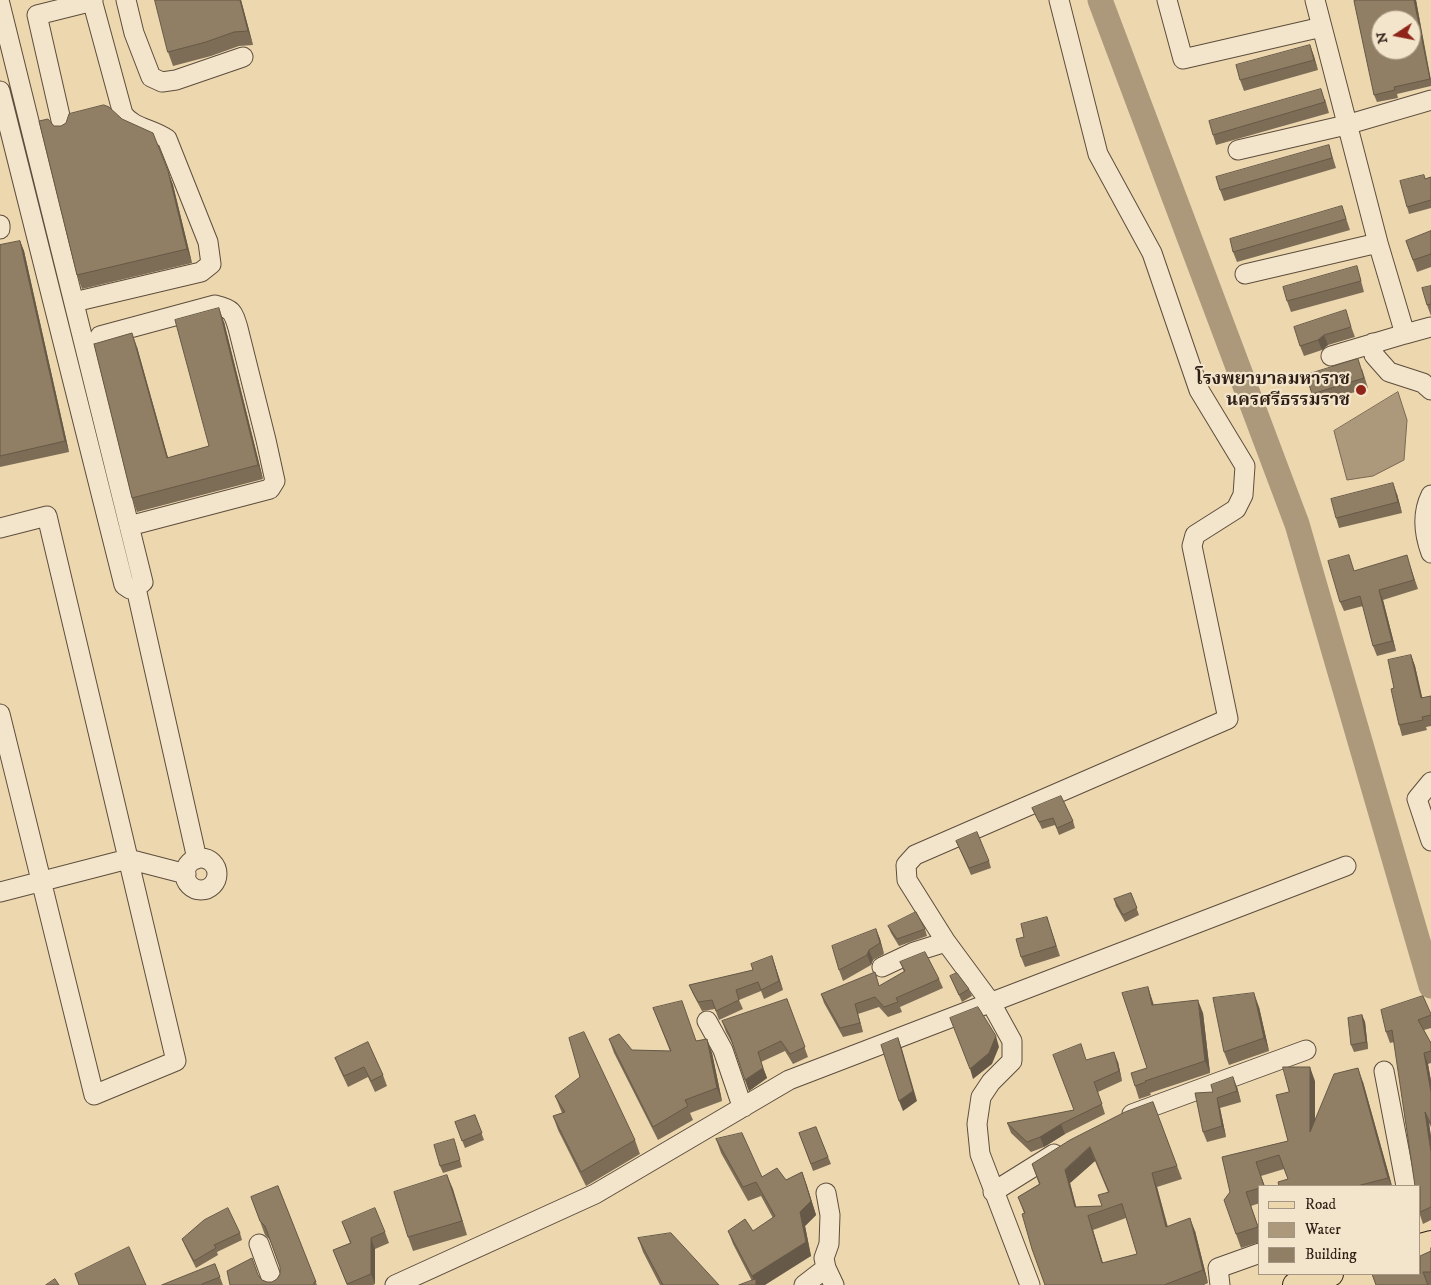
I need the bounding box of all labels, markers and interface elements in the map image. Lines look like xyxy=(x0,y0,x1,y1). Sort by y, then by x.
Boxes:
north arrow xyxy=(1371,10,1421,60)
text: N xyxy=(1372,30,1392,45)
place label: โรงพยาบาลมหาราช นครศรีธรรมราช xyxy=(1196,369,1350,412)
marker: โรงพยาบาลมหาราช นครศรีธรรมราช xyxy=(1354,383,1368,397)
legend xyxy=(1258,1185,1421,1275)
text: Road xyxy=(1305,1195,1336,1214)
text: Water xyxy=(1305,1220,1341,1239)
text: Building xyxy=(1305,1245,1357,1264)

